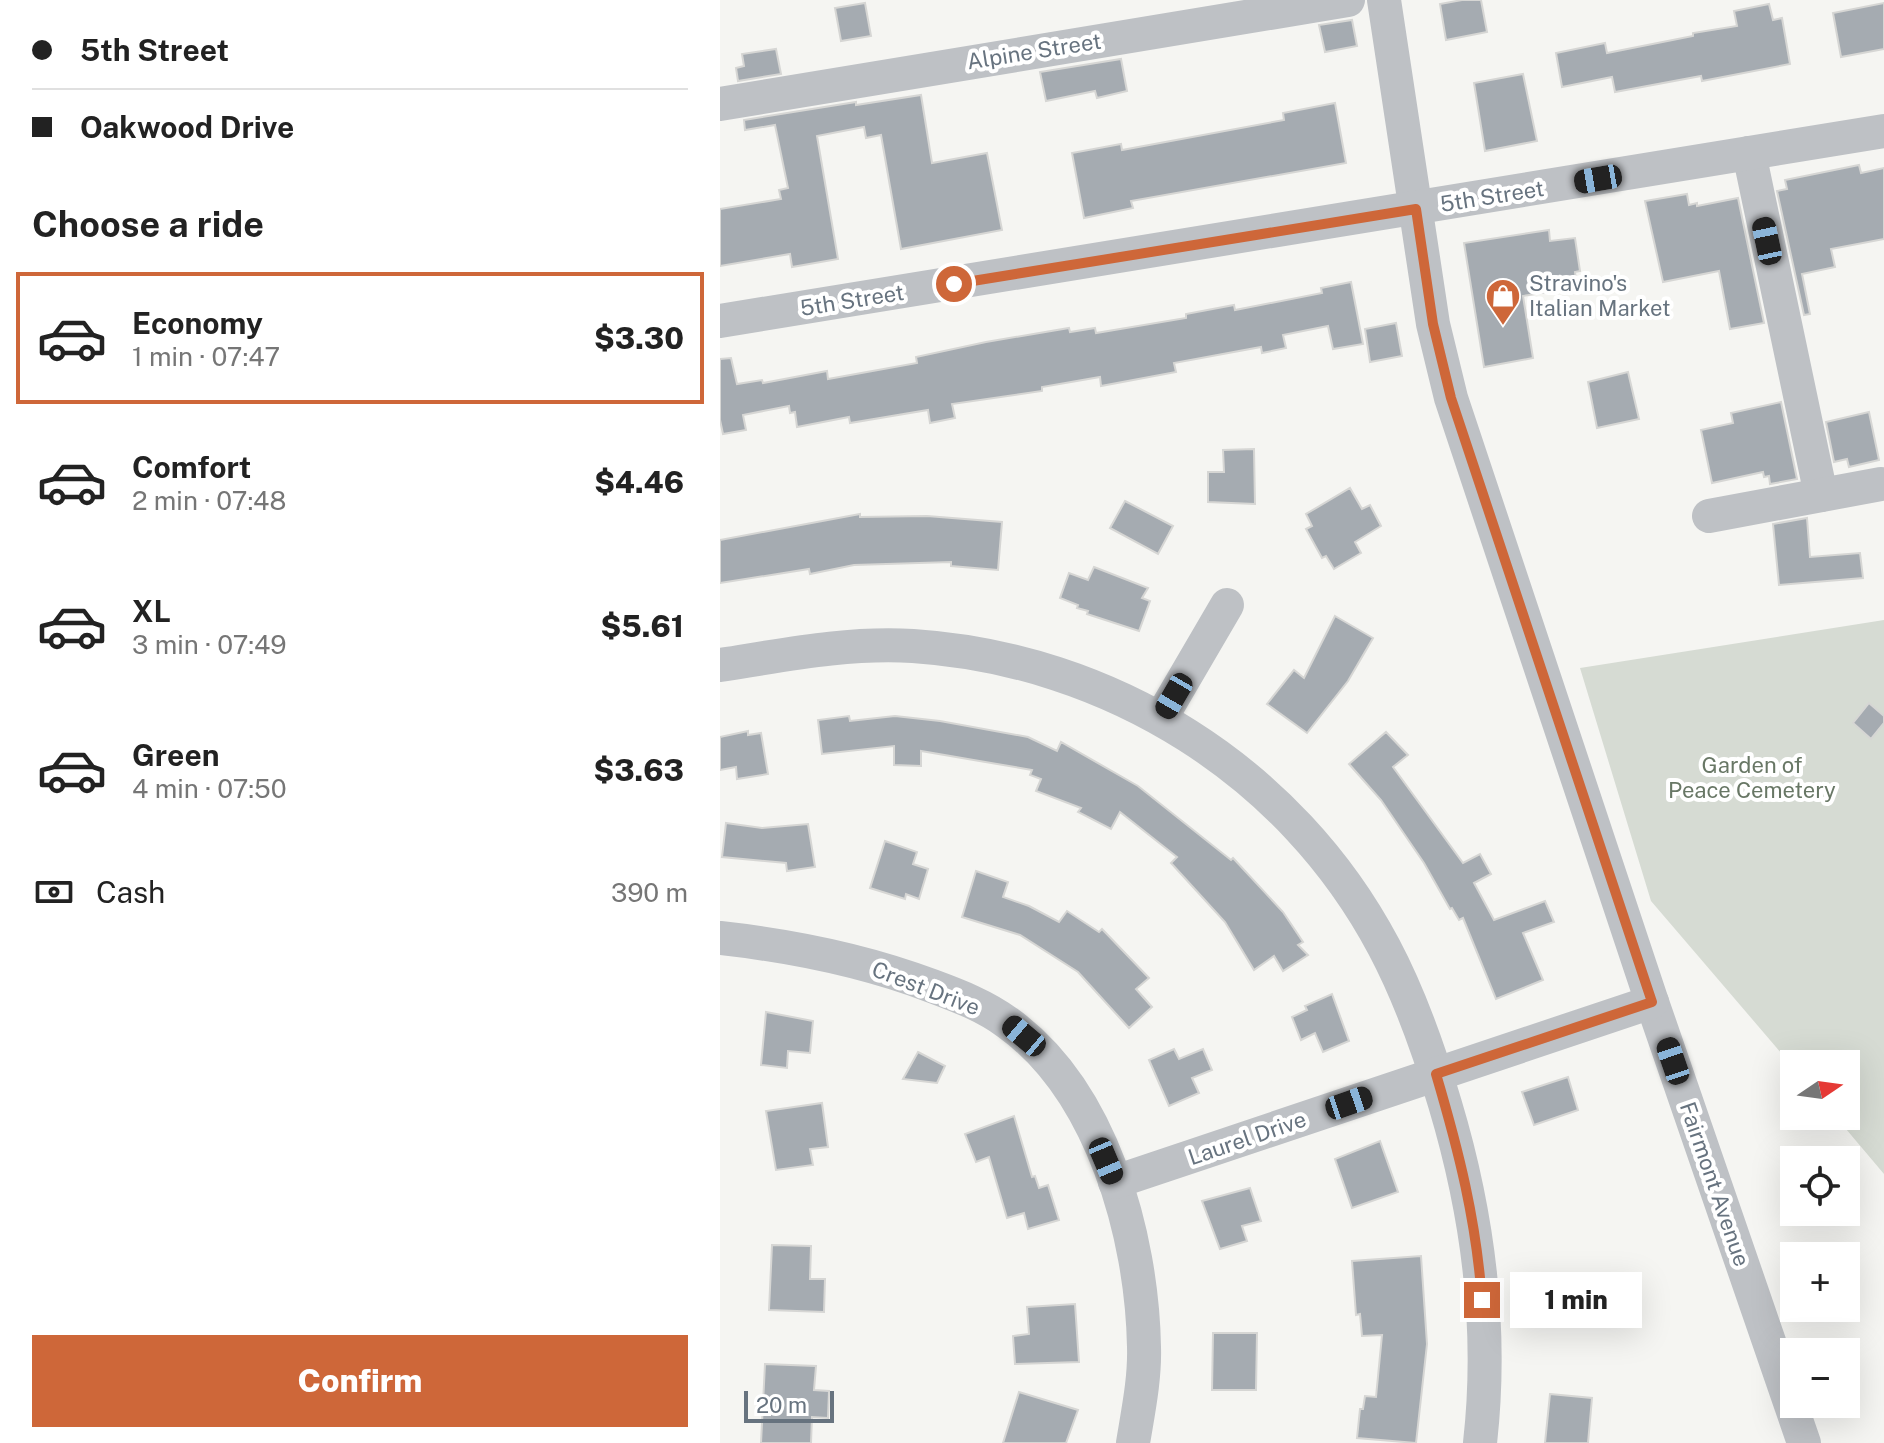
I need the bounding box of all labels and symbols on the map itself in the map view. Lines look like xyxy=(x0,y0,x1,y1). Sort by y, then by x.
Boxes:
street label: Alpine Street xyxy=(965,28,1103,74)
car xyxy=(1572,163,1624,195)
street label: 5th Street xyxy=(1438,175,1546,217)
car xyxy=(1750,215,1784,267)
route start xyxy=(936,266,972,302)
place label: Stravino's Italian Market xyxy=(1529,270,1671,321)
shop icon: Stravino's Italian Market xyxy=(1484,277,1522,327)
street label: 5th Street xyxy=(798,279,906,321)
car xyxy=(1152,669,1196,723)
park label: Garden of Peace Cemetery xyxy=(1668,752,1836,803)
street label: Crest Drive xyxy=(868,956,984,1020)
car xyxy=(998,1011,1050,1061)
car xyxy=(1654,1034,1692,1088)
north arrow xyxy=(1780,1050,1860,1130)
car xyxy=(1322,1084,1376,1122)
street label: Fairmont Avenue xyxy=(1675,1098,1755,1270)
street label: Laurel Drive xyxy=(1185,1106,1309,1170)
car xyxy=(1086,1134,1126,1188)
callout: 1 min xyxy=(1510,1272,1642,1328)
route end xyxy=(1464,1282,1500,1318)
scale bar xyxy=(744,1387,834,1423)

